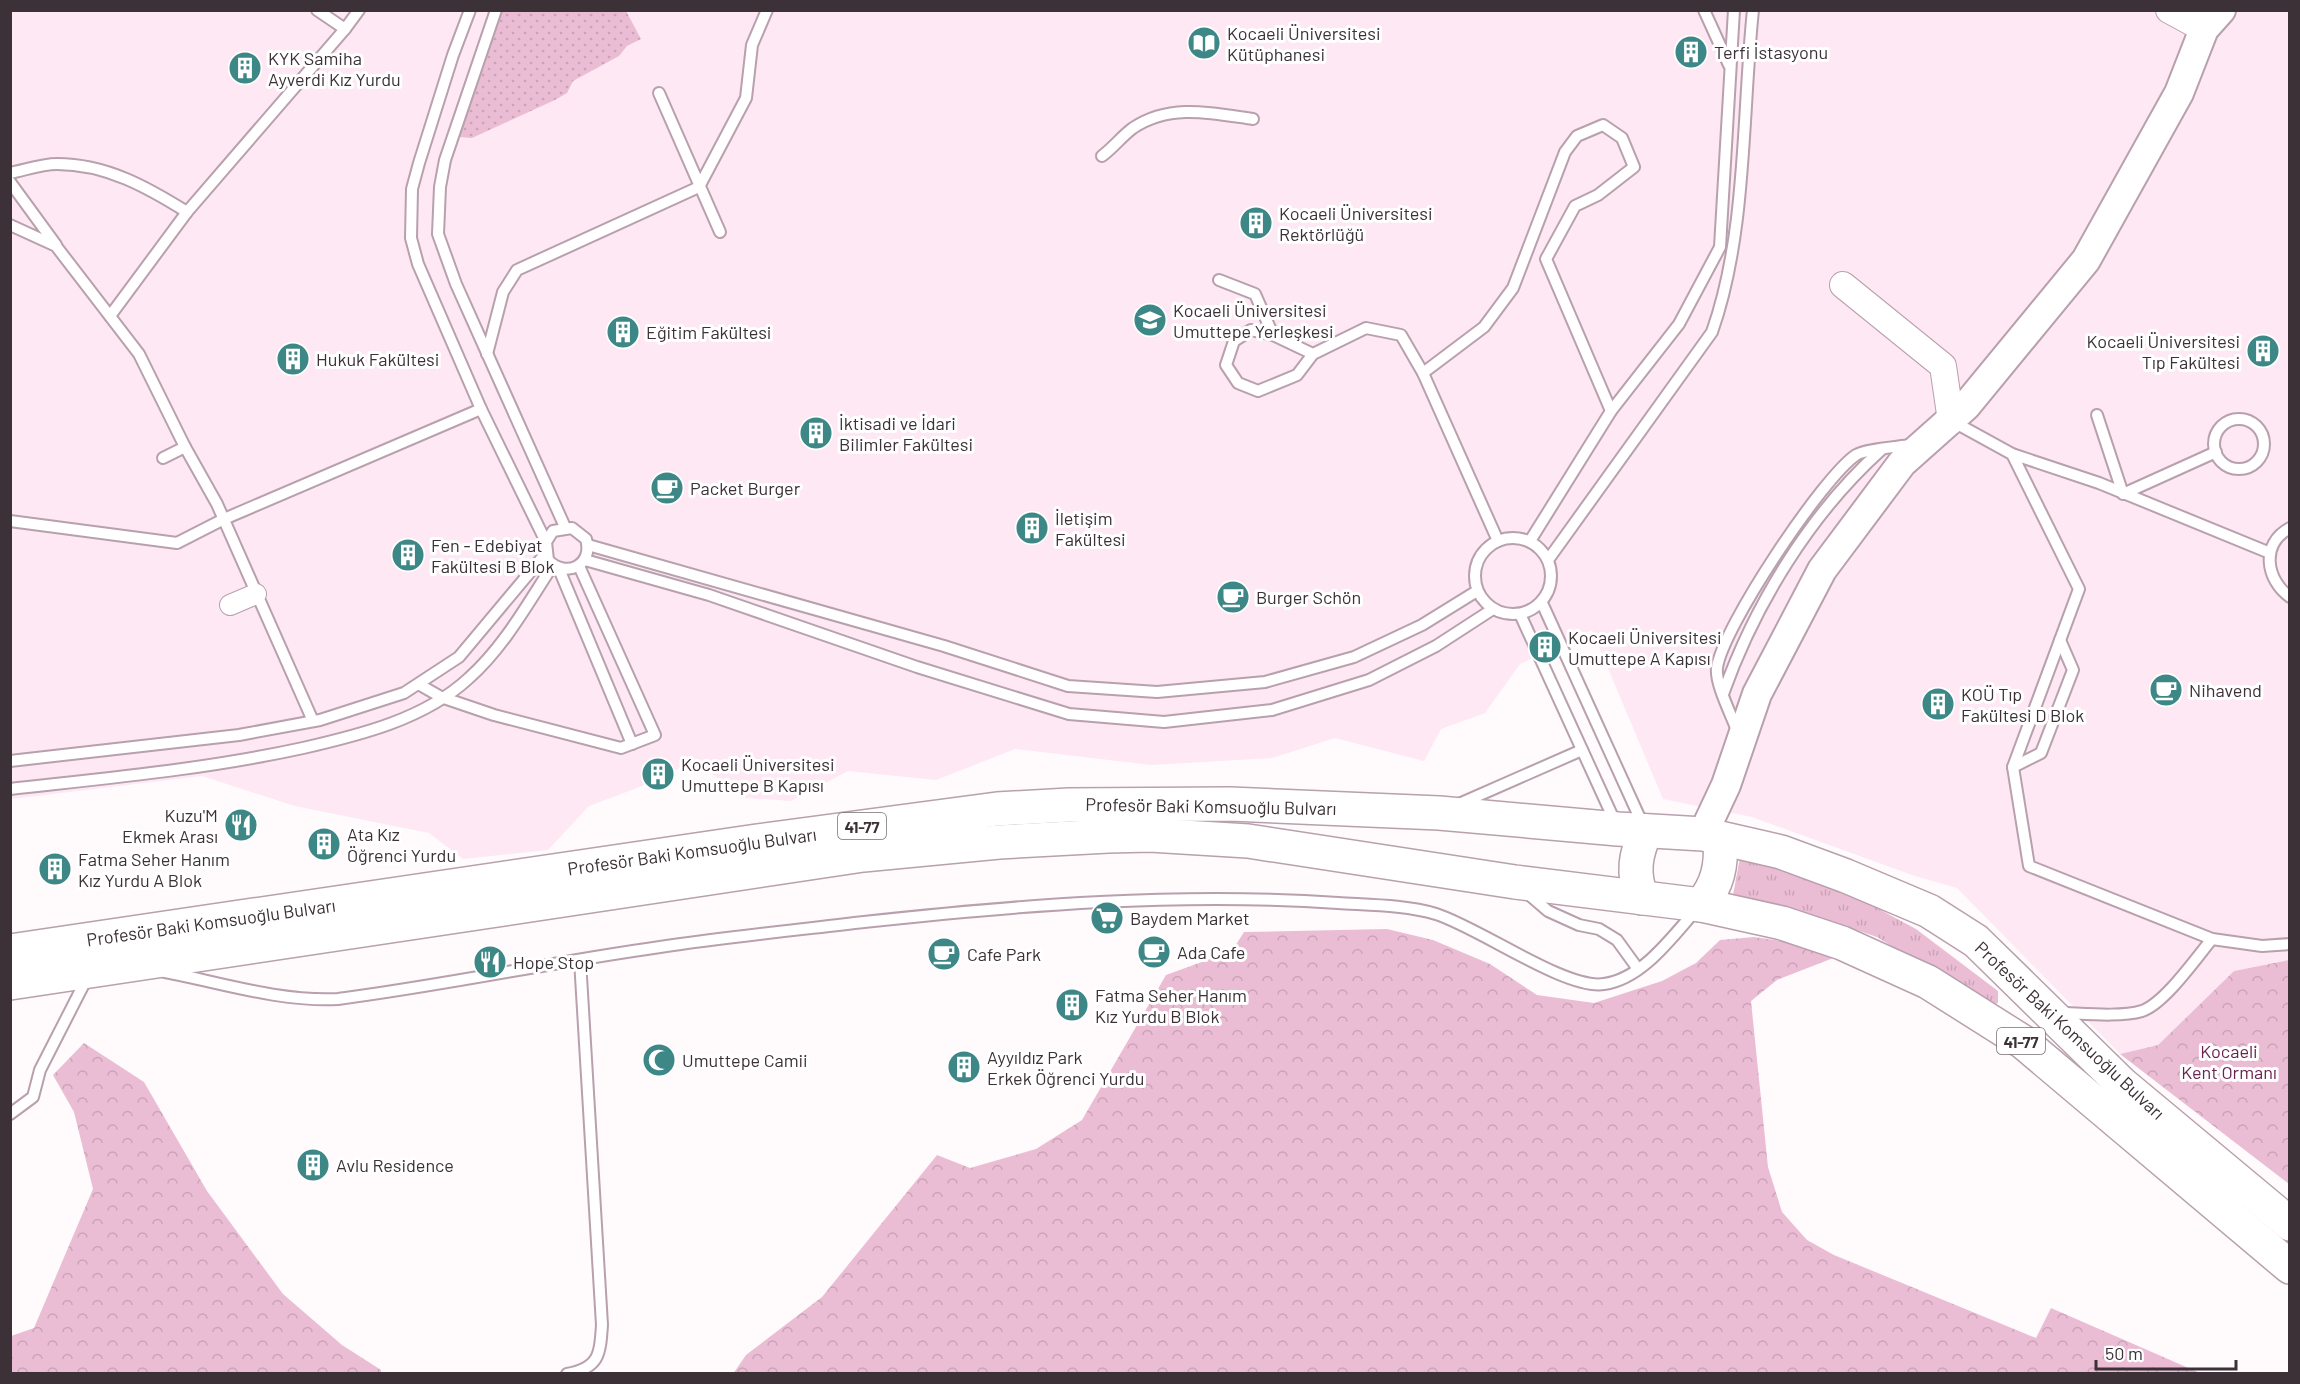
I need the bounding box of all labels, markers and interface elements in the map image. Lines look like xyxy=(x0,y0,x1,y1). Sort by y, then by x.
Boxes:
place label: Kocaeli Üniversitesi Kütüphanesi xyxy=(1227,22,1381,65)
library icon: Kocaeli Üniversitesi Kütüphanesi xyxy=(1186,25,1222,61)
building icon: Terfi İstasyonu xyxy=(1673,34,1709,70)
place label: Terfi İstasyonu xyxy=(1714,41,1828,63)
place label: KYK Samiha Ayverdi Kız Yurdu xyxy=(268,47,401,90)
building icon: KYK Samiha Ayverdi Kız Yurdu xyxy=(227,50,263,86)
place label: Kocaeli Üniversitesi Rektörlüğü xyxy=(1279,202,1433,245)
building icon: Kocaeli Üniversitesi Rektörlüğü xyxy=(1238,205,1274,241)
place label: Kocaeli Üniversitesi Umuttepe Yerleşkesi xyxy=(1173,299,1334,342)
school or university icon: Kocaeli Üniversitesi Umuttepe Yerleşkesi xyxy=(1132,302,1168,338)
building icon: Eğitim Fakültesi xyxy=(605,314,641,350)
place label: Eğitim Fakültesi xyxy=(646,321,771,343)
place label: Kocaeli Üniversitesi Tıp Fakültesi xyxy=(2086,330,2240,373)
building icon: Kocaeli Üniversitesi Tıp Fakültesi xyxy=(2245,333,2281,369)
building icon: Hukuk Fakültesi xyxy=(275,341,311,377)
place label: Hukuk Fakültesi xyxy=(316,348,439,370)
place label: İktisadi ve İdari Bilimler Fakültesi xyxy=(839,412,973,455)
building icon: İktisadi ve İdari Bilimler Fakültesi xyxy=(798,415,834,451)
cafe icon: Packet Burger xyxy=(649,470,685,506)
place label: Packet Burger xyxy=(690,477,801,499)
place label: İletişim Fakültesi xyxy=(1055,507,1126,550)
building icon: İletişim Fakültesi xyxy=(1014,510,1050,546)
place label: Fen - Edebiyat Fakültesi B Blok xyxy=(431,534,554,577)
building icon: Fen - Edebiyat Fakültesi B Blok xyxy=(390,537,426,573)
cafe icon: Burger Schön xyxy=(1215,579,1251,615)
place label: Burger Schön xyxy=(1256,586,1361,608)
place label: Kocaeli Üniversitesi Umuttepe A Kapısı xyxy=(1568,626,1722,669)
building icon: Kocaeli Üniversitesi Umuttepe A Kapısı xyxy=(1527,629,1563,665)
cafe icon: Nihavend xyxy=(2148,672,2184,708)
place label: Nihavend xyxy=(2189,679,2262,701)
place label: KOÜ Tıp Fakültesi D Blok xyxy=(1961,683,2084,726)
building icon: KOÜ Tıp Fakültesi D Blok xyxy=(1920,686,1956,722)
place label: Kocaeli Üniversitesi Umuttepe B Kapısı xyxy=(681,753,835,796)
building icon: Kocaeli Üniversitesi Umuttepe B Kapısı xyxy=(640,756,676,792)
street label: Profesör Baki Komsuoğlu Bulvarı xyxy=(1085,793,1337,819)
place label: Kuzu'M Ekmek Arası xyxy=(122,804,218,847)
restaurant icon: Kuzu'M Ekmek Arası xyxy=(223,807,259,843)
road number: 41-77 xyxy=(838,813,886,839)
place label: Ata Kız Öğrenci Yurdu xyxy=(347,823,456,866)
street label: Profesör Baki Komsuoğlu Bulvarı xyxy=(566,823,818,879)
building icon: Ata Kız Öğrenci Yurdu xyxy=(306,826,342,862)
place label: Fatma Seher Hanım Kız Yurdu A Blok xyxy=(78,848,230,891)
building icon: Fatma Seher Hanım Kız Yurdu A Blok xyxy=(37,851,73,887)
street label: Profesör Baki Komsuoğlu Bulvarı xyxy=(85,894,337,950)
supermarket icon: Baydem Market xyxy=(1089,900,1125,936)
place label: Baydem Market xyxy=(1130,907,1249,929)
cafe icon: Ada Cafe xyxy=(1136,934,1172,970)
cafe icon: Cafe Park xyxy=(926,936,962,972)
street label: Profesör Baki Komsuoğlu Bulvarı xyxy=(1971,936,2169,1124)
place label: Ada Cafe xyxy=(1177,941,1245,963)
place label: Cafe Park xyxy=(967,943,1041,965)
restaurant icon: Hope Stop xyxy=(472,944,508,980)
place label: Hope Stop xyxy=(513,951,594,973)
place label: Fatma Seher Hanım Kız Yurdu B Blok xyxy=(1095,984,1247,1027)
building icon: Fatma Seher Hanım Kız Yurdu B Blok xyxy=(1054,987,1090,1023)
road number: 41-77 xyxy=(1997,1028,2045,1054)
park label: Kocaeli Kent Ormanı xyxy=(2181,1040,2277,1083)
mosque icon: Umuttepe Camii xyxy=(641,1042,677,1078)
place label: Ayyıldız Park Erkek Öğrenci Yurdu xyxy=(987,1046,1144,1089)
place label: Umuttepe Camii xyxy=(682,1049,808,1071)
building icon: Ayyıldız Park Erkek Öğrenci Yurdu xyxy=(946,1049,982,1085)
building icon: Avlu Residence xyxy=(295,1147,331,1183)
place label: Avlu Residence xyxy=(336,1154,454,1176)
scale bar xyxy=(2096,1333,2236,1371)
text: 50 m xyxy=(2105,1342,2143,1364)

